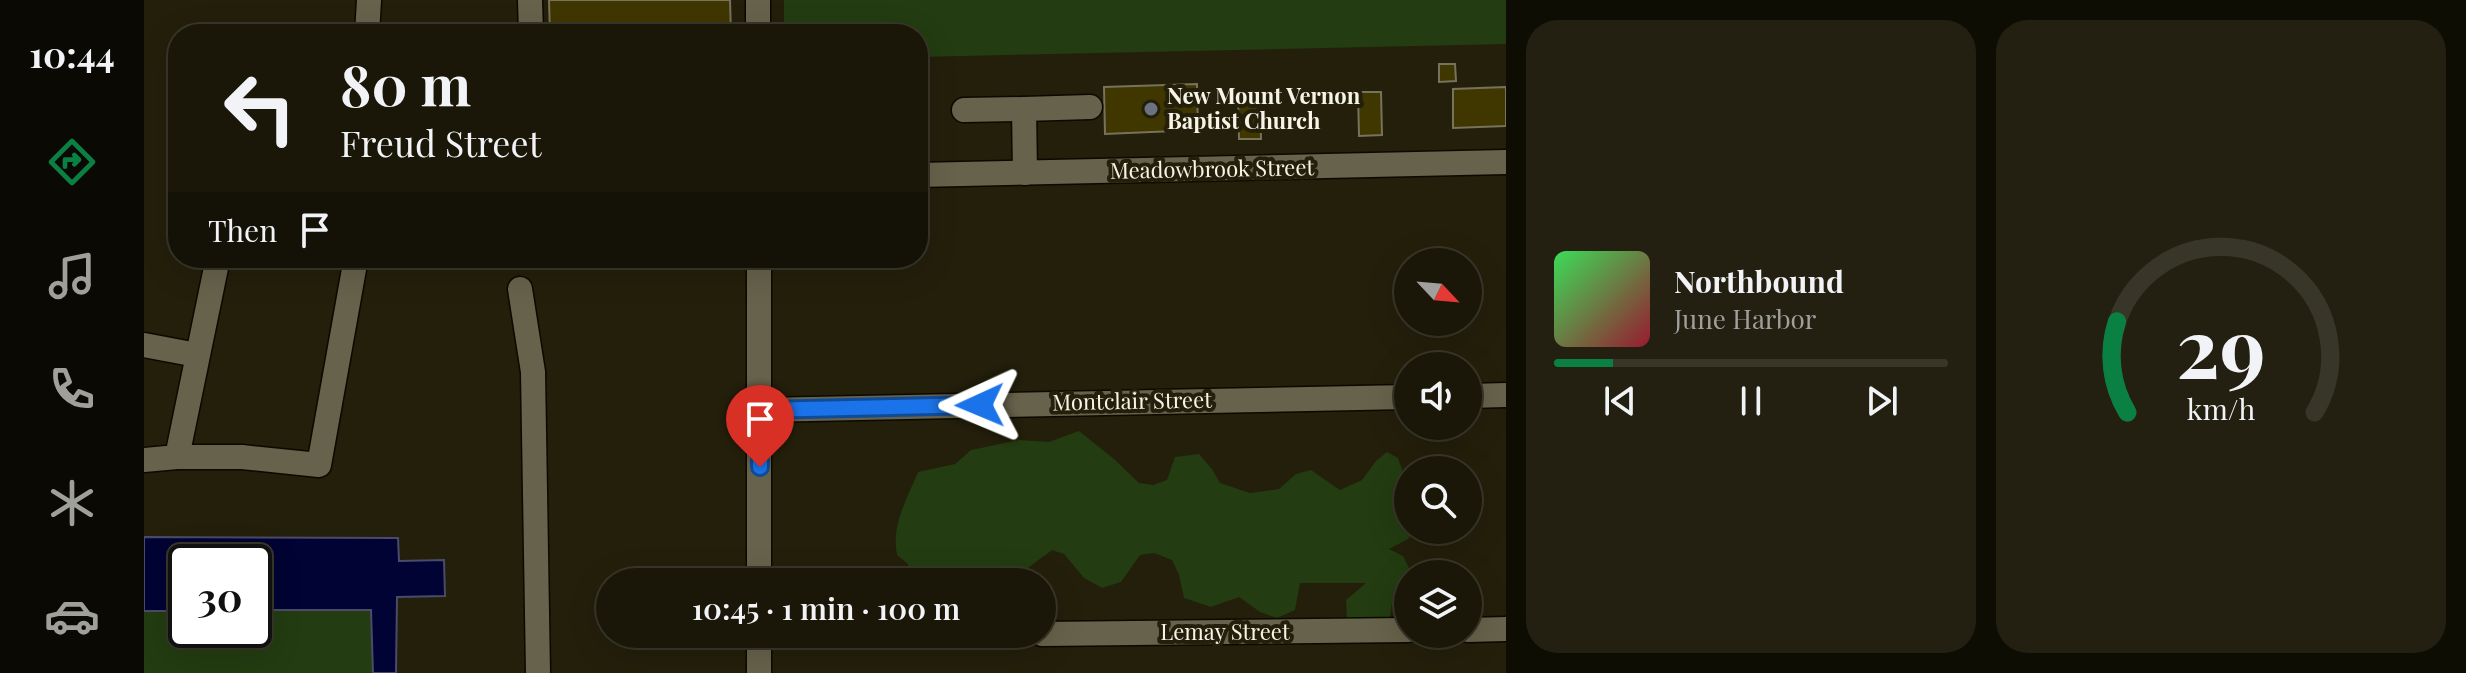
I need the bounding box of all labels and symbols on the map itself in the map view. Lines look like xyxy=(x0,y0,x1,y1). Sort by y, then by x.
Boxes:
place label: New Mount Vernon Baptist Church xyxy=(1167,80,1361,135)
marker: New Mount Vernon Baptist Church xyxy=(1142,100,1160,118)
street label: Meadowbrook Street xyxy=(1109,151,1316,185)
north arrow xyxy=(1394,248,1482,336)
position arrow xyxy=(938,363,1022,447)
street label: Montclair Street xyxy=(1052,384,1213,416)
pin xyxy=(726,385,794,467)
speed limit sign: 30 xyxy=(168,544,272,648)
street label: Lemay Street xyxy=(1160,616,1291,646)

